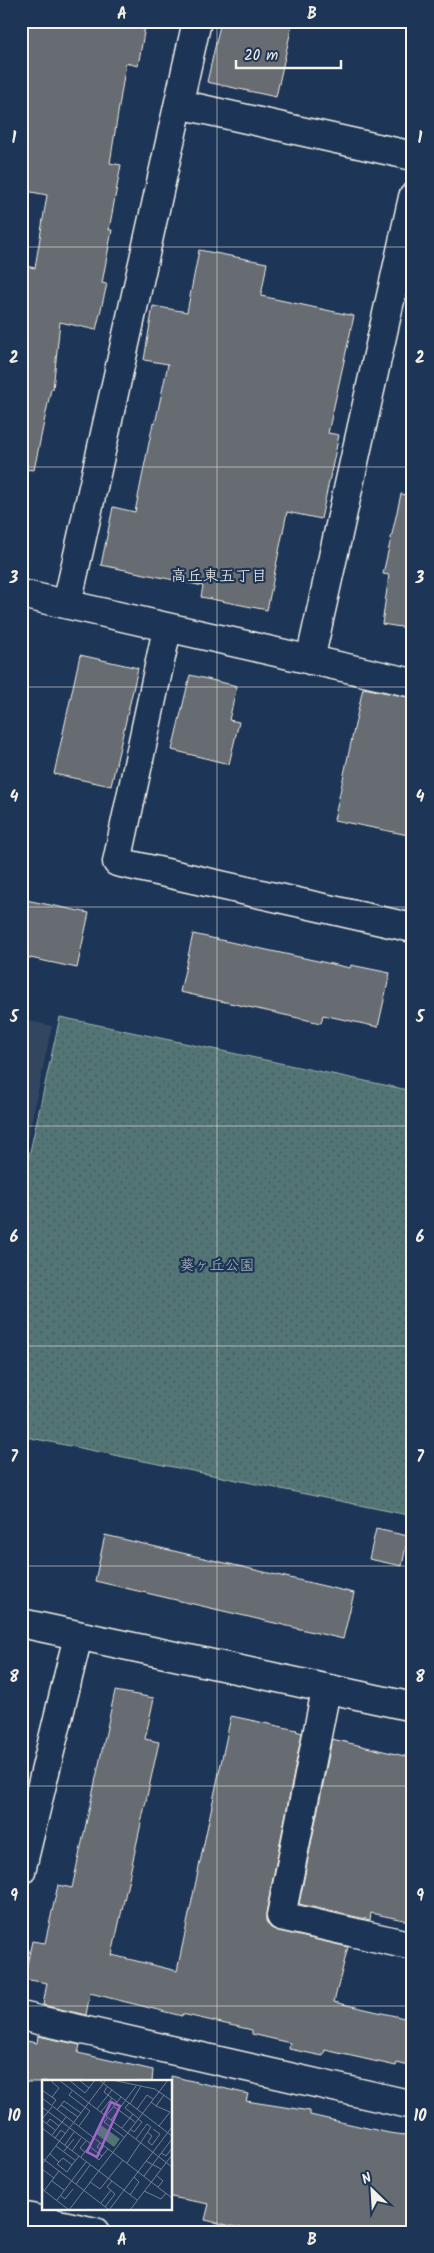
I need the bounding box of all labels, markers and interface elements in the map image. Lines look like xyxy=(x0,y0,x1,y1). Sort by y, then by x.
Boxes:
text: A xyxy=(117,2,127,27)
text: B xyxy=(307,2,317,27)
scale bar xyxy=(236,38,342,70)
text: 20 m xyxy=(244,44,278,68)
text: 1 xyxy=(12,126,17,151)
text: 1 xyxy=(418,126,423,151)
text: 2 xyxy=(9,346,19,371)
text: 2 xyxy=(415,346,425,371)
district label: 高丘東五丁目 xyxy=(171,564,267,589)
text: 3 xyxy=(9,566,19,591)
text: 3 xyxy=(415,566,425,591)
text: 4 xyxy=(10,785,19,810)
text: 4 xyxy=(416,785,425,810)
text: 5 xyxy=(9,1005,20,1030)
text: 5 xyxy=(415,1005,426,1030)
text: 6 xyxy=(10,1225,19,1250)
text: 6 xyxy=(416,1225,425,1250)
park label: 葵ヶ丘公園 xyxy=(179,1254,255,1278)
text: 7 xyxy=(10,1445,18,1470)
text: 7 xyxy=(416,1445,424,1470)
text: 8 xyxy=(9,1665,19,1690)
text: 8 xyxy=(415,1665,425,1690)
text: 9 xyxy=(10,1884,18,1909)
text: 9 xyxy=(416,1884,424,1909)
inset map xyxy=(42,2080,172,2210)
text: 10 xyxy=(7,2104,21,2129)
text: 10 xyxy=(413,2104,427,2129)
north arrow xyxy=(346,2166,396,2216)
text: N xyxy=(358,2167,376,2191)
text: A xyxy=(117,2228,127,2253)
text: B xyxy=(307,2228,317,2253)

